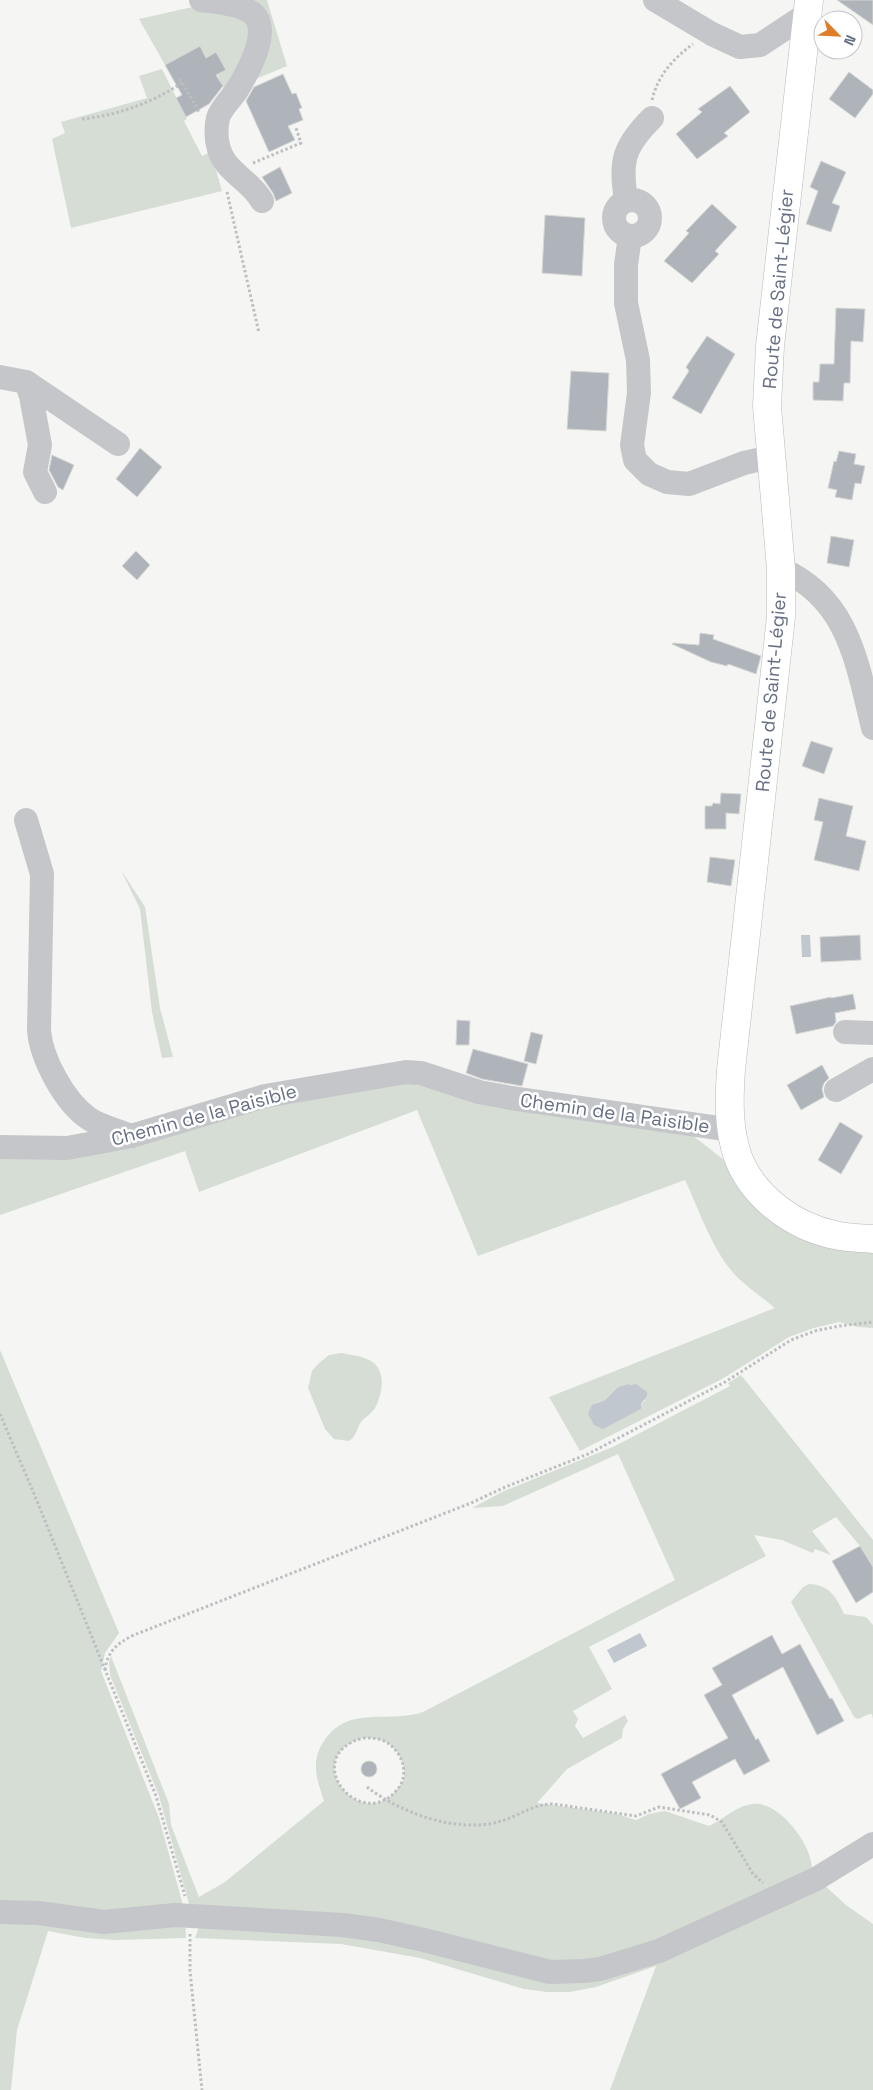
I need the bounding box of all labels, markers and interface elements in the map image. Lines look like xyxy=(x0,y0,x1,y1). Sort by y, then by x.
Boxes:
north arrow xyxy=(813,10,863,60)
text: N xyxy=(840,32,860,48)
street label: Route de Saint-Légier xyxy=(757,188,799,390)
street label: Route de Saint-Légier xyxy=(750,591,792,793)
street label: Chemin de la Paisible xyxy=(108,1078,300,1152)
street label: Chemin de la Paisible xyxy=(519,1087,711,1139)

